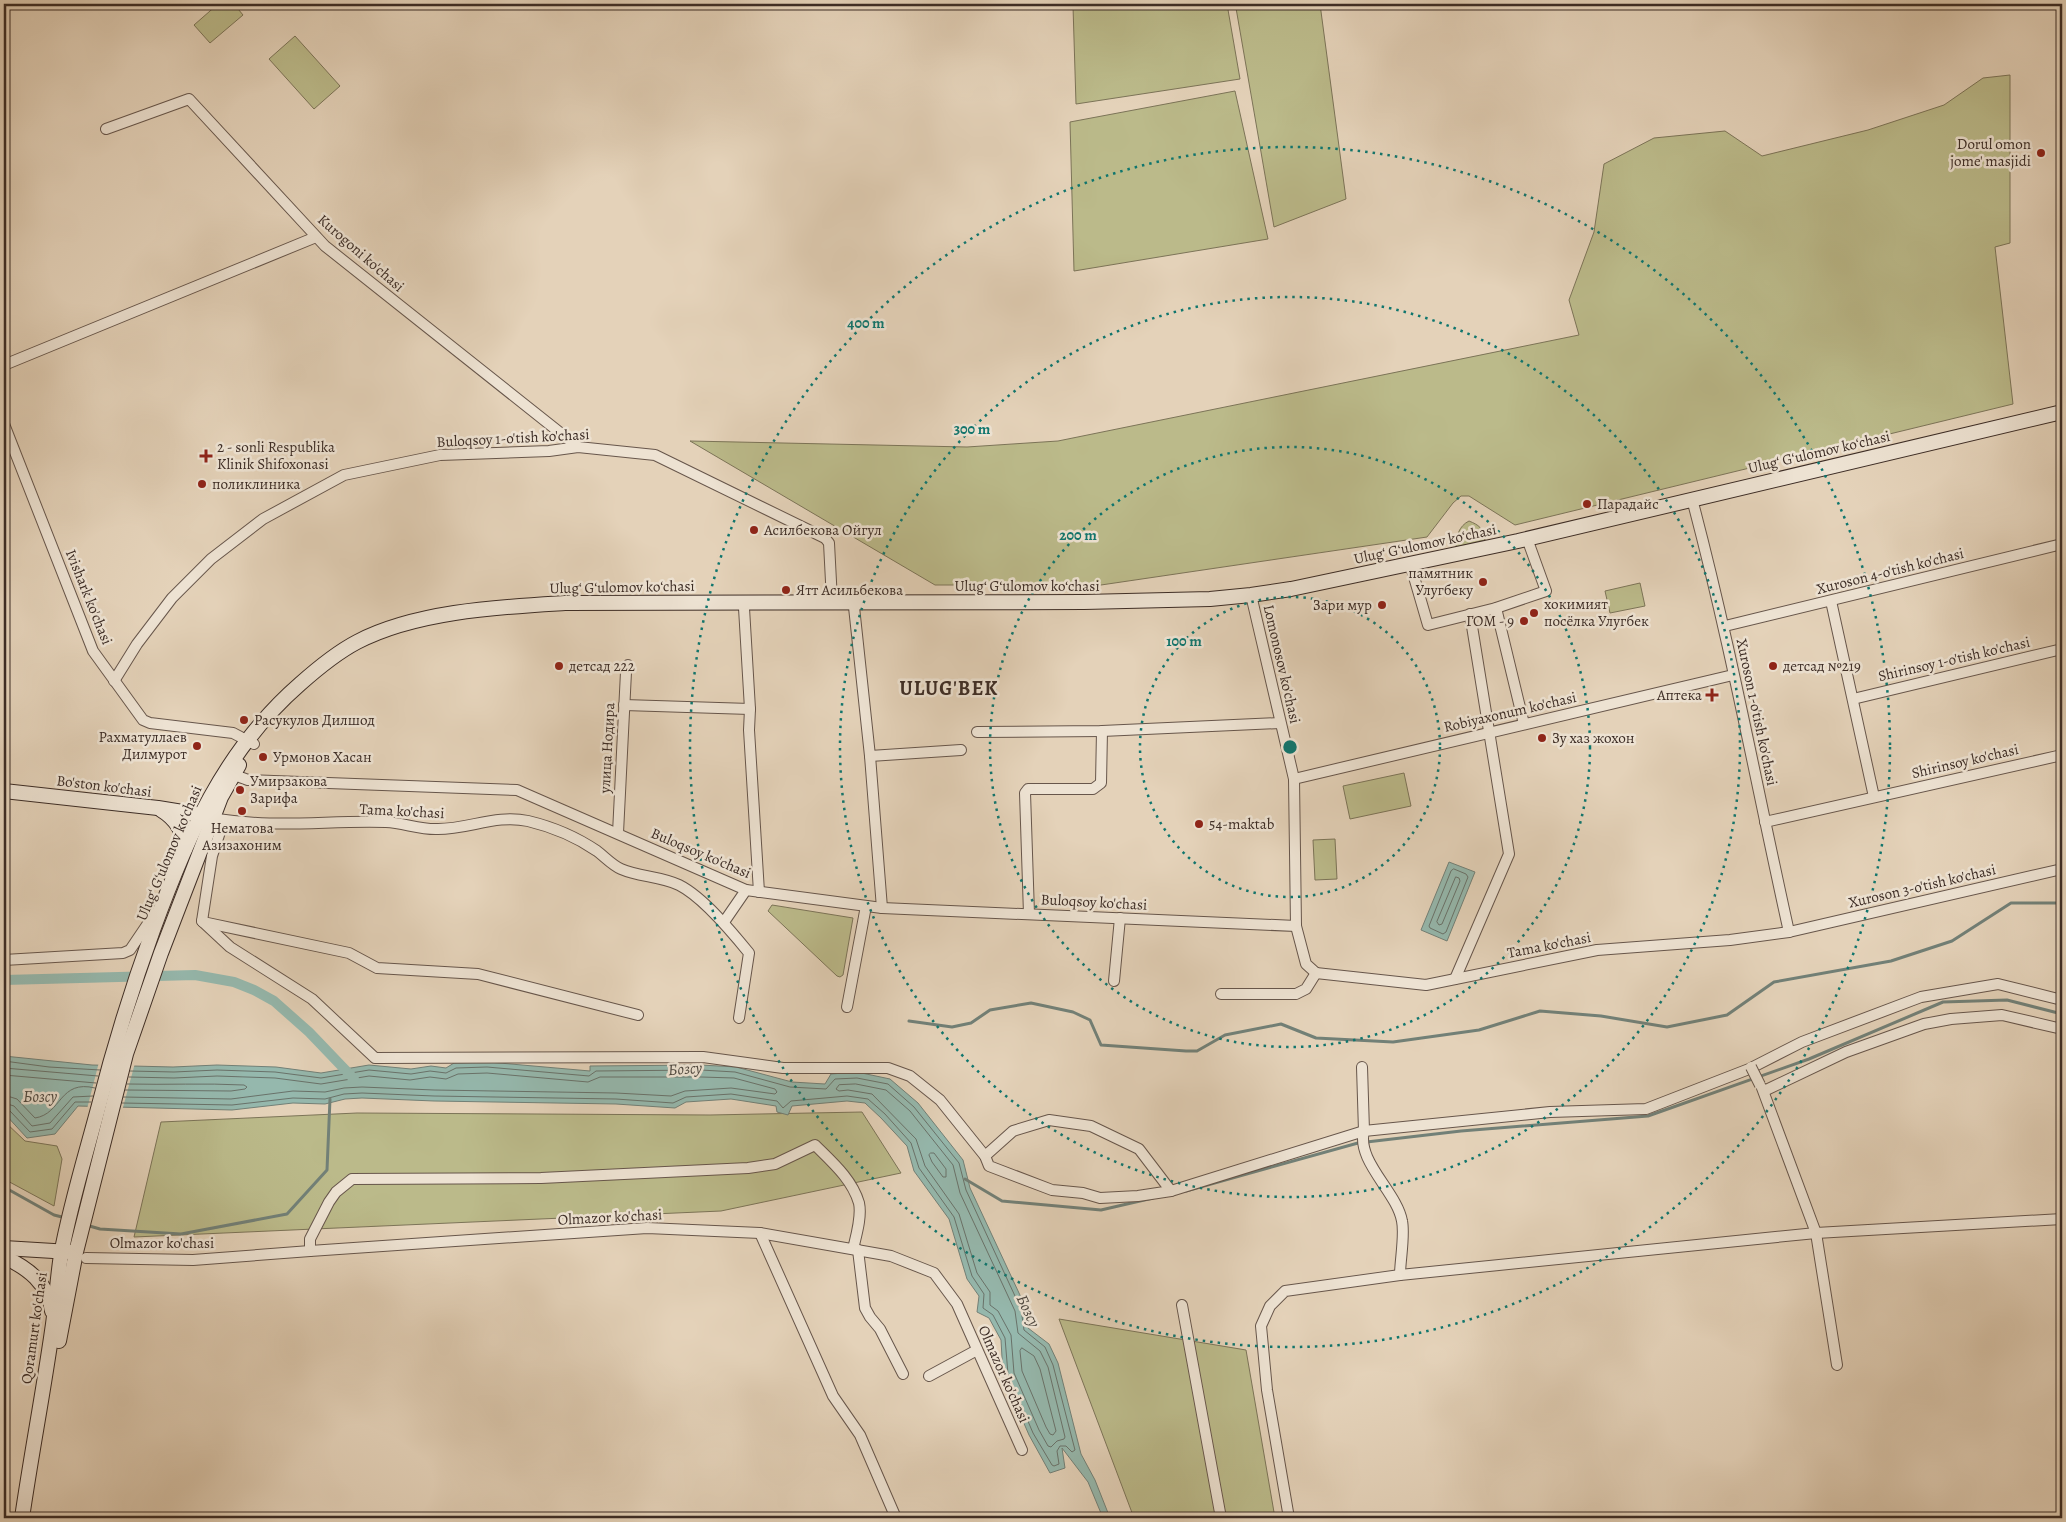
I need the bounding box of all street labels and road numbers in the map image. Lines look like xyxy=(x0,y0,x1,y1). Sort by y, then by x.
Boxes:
street label: Kurogoni ko'chasi xyxy=(313,210,409,296)
street label: Buloqsoy 1-o'tish ko'chasi xyxy=(436,424,590,452)
street label: Ulugʻ Gʻulomov koʻchasi xyxy=(1746,426,1892,478)
street label: Ulugʻ Gʻulomov koʻchasi xyxy=(1352,519,1498,569)
street label: Xuroson 4-o'tish ko'chasi xyxy=(1814,543,1966,599)
street label: Ivishark ko'chasi xyxy=(61,546,117,648)
street label: Ulugʻ Gʻulomov koʻchasi xyxy=(549,576,695,598)
street label: Ulugʻ Gʻulomov koʻchasi xyxy=(954,576,1100,596)
street label: Lomonosov ko'chasi xyxy=(1259,603,1305,725)
street label: Shirinsoy 1-o'tish ko'chasi xyxy=(1876,632,2032,686)
street label: Хuroson 1-o'tish ko'chasi xyxy=(1732,637,1782,787)
street label: Robiyaxonum ko'chasi xyxy=(1442,687,1578,737)
street label: улица Нодира xyxy=(595,702,619,795)
street label: Shirinsoy ko'chasi xyxy=(1910,739,2020,783)
street label: Bo'ston ko'chasi xyxy=(55,770,153,802)
street label: Ulugʻ Gʻulomov koʻchasi xyxy=(131,782,207,924)
street label: Tama ko'chasi xyxy=(359,799,445,823)
street label: Buloqsoy ko'chasi xyxy=(648,823,754,883)
street label: Xuroson 3-o'tish ko'chasi xyxy=(1846,859,1998,913)
street label: Buloqsoy ko'chasi xyxy=(1040,889,1148,915)
street label: Tama ko'chasi xyxy=(1505,927,1593,963)
street label: Olmazor ko'chasi xyxy=(557,1204,663,1230)
street label: Olmazor ko'chasi xyxy=(110,1233,214,1253)
street label: Qoramurt ko'chasi xyxy=(16,1271,52,1385)
street label: Olmazor ko'chasi xyxy=(974,1322,1034,1426)

